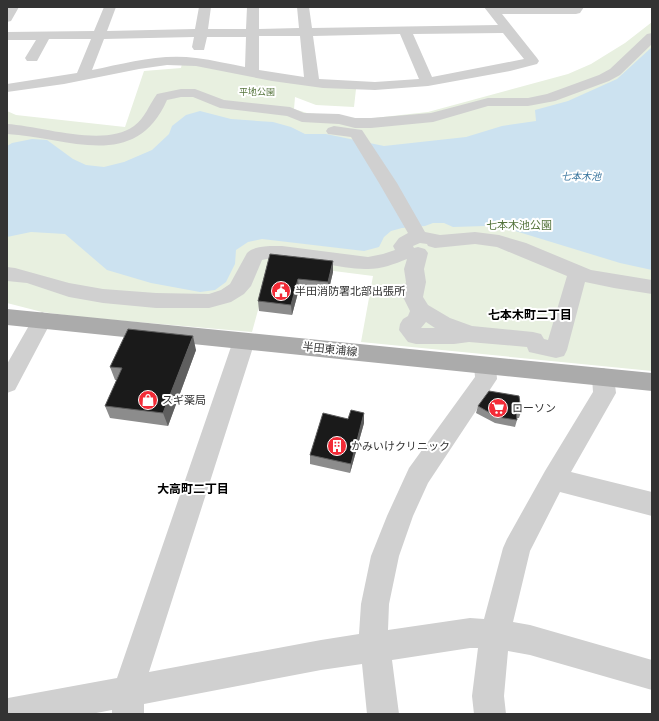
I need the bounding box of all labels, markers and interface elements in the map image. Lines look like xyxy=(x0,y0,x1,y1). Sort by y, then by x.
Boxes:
park label: 平地公園 xyxy=(239,86,275,97)
water label: 七本木池 xyxy=(561,170,602,183)
park label: 七本木池公園 xyxy=(486,218,552,232)
public building icon: 半田消防署北部出張所 xyxy=(270,280,292,302)
place label: 半田消防署北部出張所 xyxy=(295,284,406,298)
district label: 七本木町二丁目 xyxy=(488,307,572,322)
street label: 半田東浦線 xyxy=(302,339,358,359)
shop icon: スギ薬局 xyxy=(137,389,159,411)
place label: スギ薬局 xyxy=(162,393,206,407)
supermarket icon: ローソン xyxy=(487,397,509,419)
place label: ローソン xyxy=(512,401,556,415)
building icon: かみいけクリニック xyxy=(326,435,348,457)
place label: かみいけクリニック xyxy=(351,439,450,453)
district label: 大高町二丁目 xyxy=(157,481,229,496)

